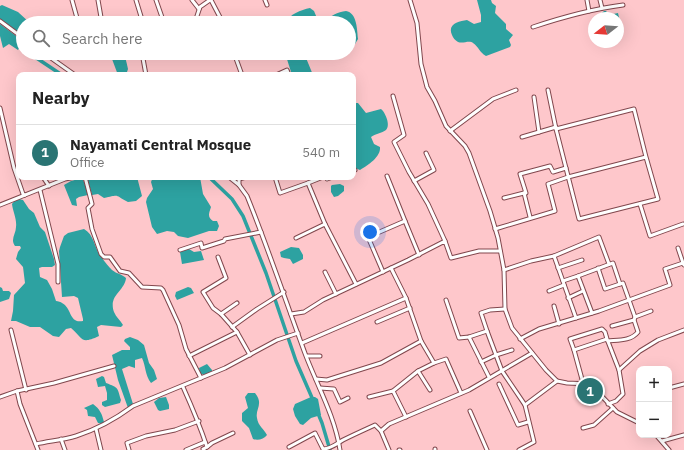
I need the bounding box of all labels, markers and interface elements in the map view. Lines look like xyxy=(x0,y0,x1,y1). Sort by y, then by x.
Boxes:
north arrow xyxy=(588,12,624,48)
search box xyxy=(16,16,356,60)
icon: search xyxy=(30,27,52,49)
text: Search here xyxy=(62,29,142,48)
text: Nearby xyxy=(32,87,90,109)
text: Nayamati Central Mosque xyxy=(70,135,251,154)
text: 1 xyxy=(41,144,49,161)
text: 540 m xyxy=(302,144,340,161)
text: Office xyxy=(70,154,104,171)
your location xyxy=(360,222,380,242)
map controls xyxy=(636,366,672,438)
button: + xyxy=(636,366,672,402)
pin: 1 xyxy=(577,376,603,406)
button: − xyxy=(636,402,672,438)

